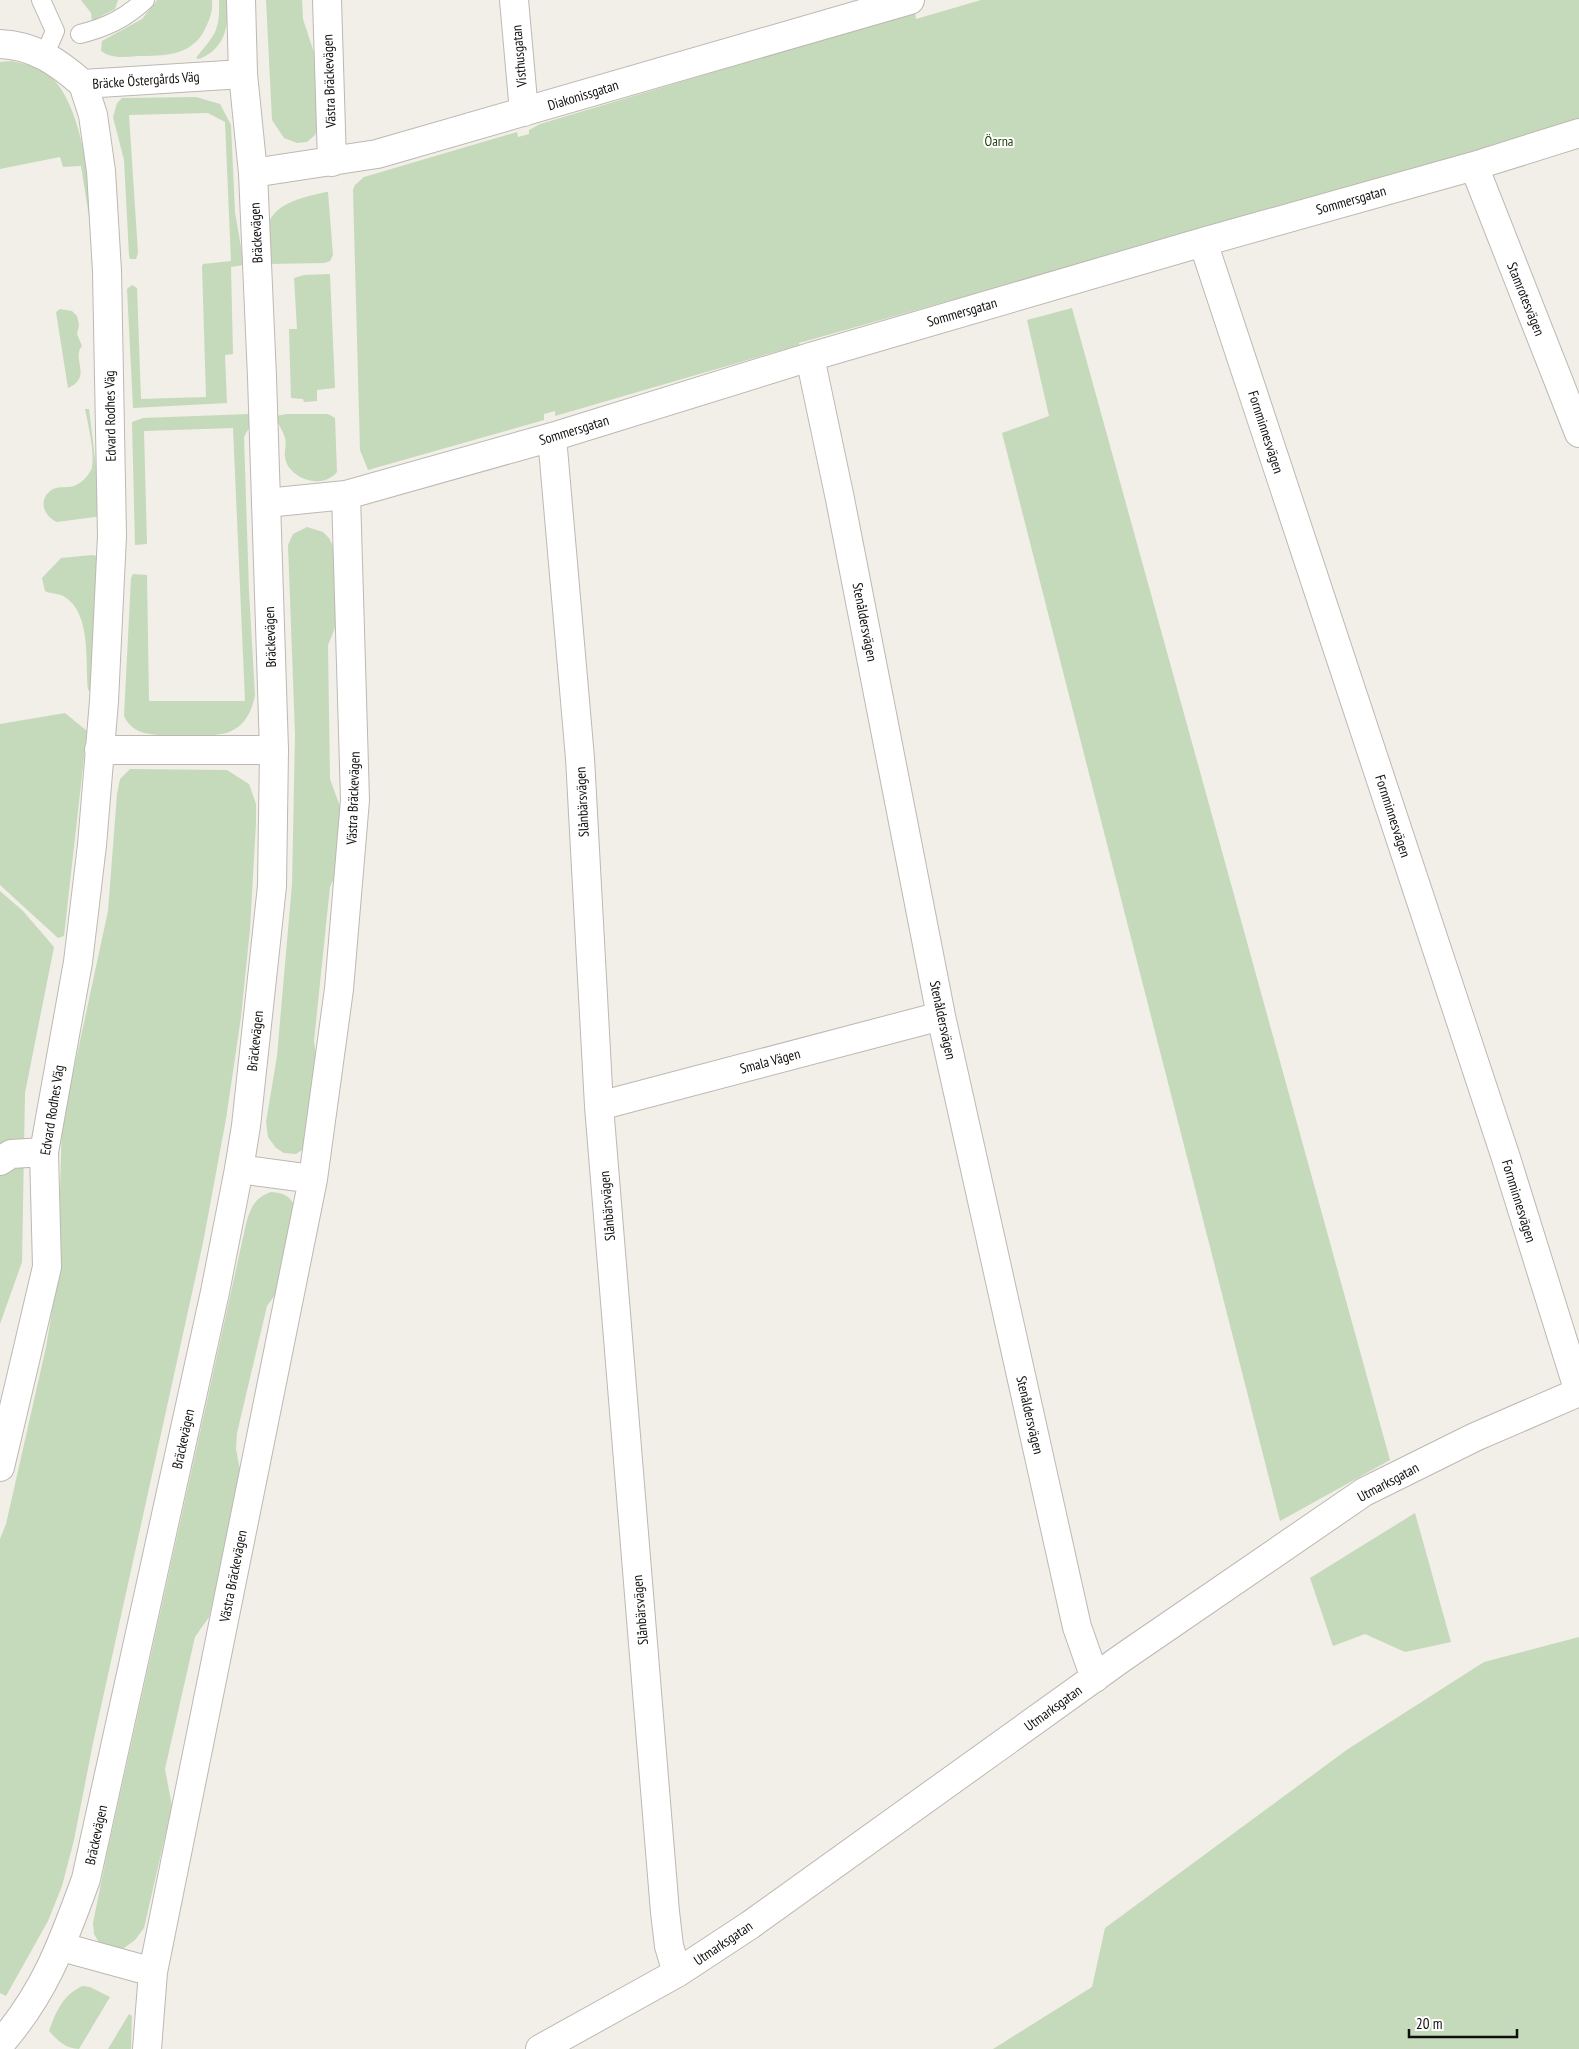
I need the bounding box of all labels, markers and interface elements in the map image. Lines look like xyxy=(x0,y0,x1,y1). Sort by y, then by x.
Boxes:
street label: Visthusgatan xyxy=(507,24,531,89)
street label: Västra Bräckevägen xyxy=(318,34,340,129)
street label: Bräcke Östergårds Väg xyxy=(92,67,200,93)
street label: Diakonissgatan xyxy=(545,76,621,114)
park label: Öarna xyxy=(985,132,1013,150)
street label: Sommersgatan xyxy=(1314,181,1388,219)
street label: Bräckevägen xyxy=(245,202,267,264)
street label: Stamrotesvägen xyxy=(1503,260,1549,338)
street label: Sommersgatan xyxy=(925,293,999,331)
street label: Edvard Rodhes Väg xyxy=(100,370,120,462)
street label: Fornminnesvägen xyxy=(1244,388,1288,476)
street label: Sommersgatan xyxy=(537,411,611,449)
street label: Stenåldersvägen xyxy=(849,581,881,663)
street label: Bräckevägen xyxy=(260,606,280,668)
street label: Västra Bräckevägen xyxy=(342,751,364,846)
street label: Slånbärsvägen xyxy=(571,766,593,838)
street label: Fornminnesvägen xyxy=(1371,772,1415,860)
street label: Stenåldersvägen xyxy=(926,979,960,1061)
street label: Bräckevägen xyxy=(243,1010,267,1072)
street label: Smala Vägen xyxy=(738,1044,802,1078)
street label: Edvard Rodhes Väg xyxy=(36,1064,68,1156)
street label: Fornminnesvägen xyxy=(1498,1157,1540,1245)
street label: Slånbärsvägen xyxy=(595,1170,619,1242)
street label: Stenåldersvägen xyxy=(1012,1374,1048,1456)
street label: Bräckevägen xyxy=(168,1407,198,1471)
street label: Utmarksgatan xyxy=(1354,1458,1422,1506)
street label: Västra Bräckevägen xyxy=(215,1528,251,1625)
street label: Slånbärsvägen xyxy=(628,1574,652,1646)
street label: Utmarksgatan xyxy=(1021,1681,1085,1735)
street label: Bräckevägen xyxy=(81,1803,111,1867)
street label: Utmarksgatan xyxy=(690,1917,756,1969)
scale bar xyxy=(1409,2006,1516,2038)
text: 20 m xyxy=(1416,2014,1442,2033)

